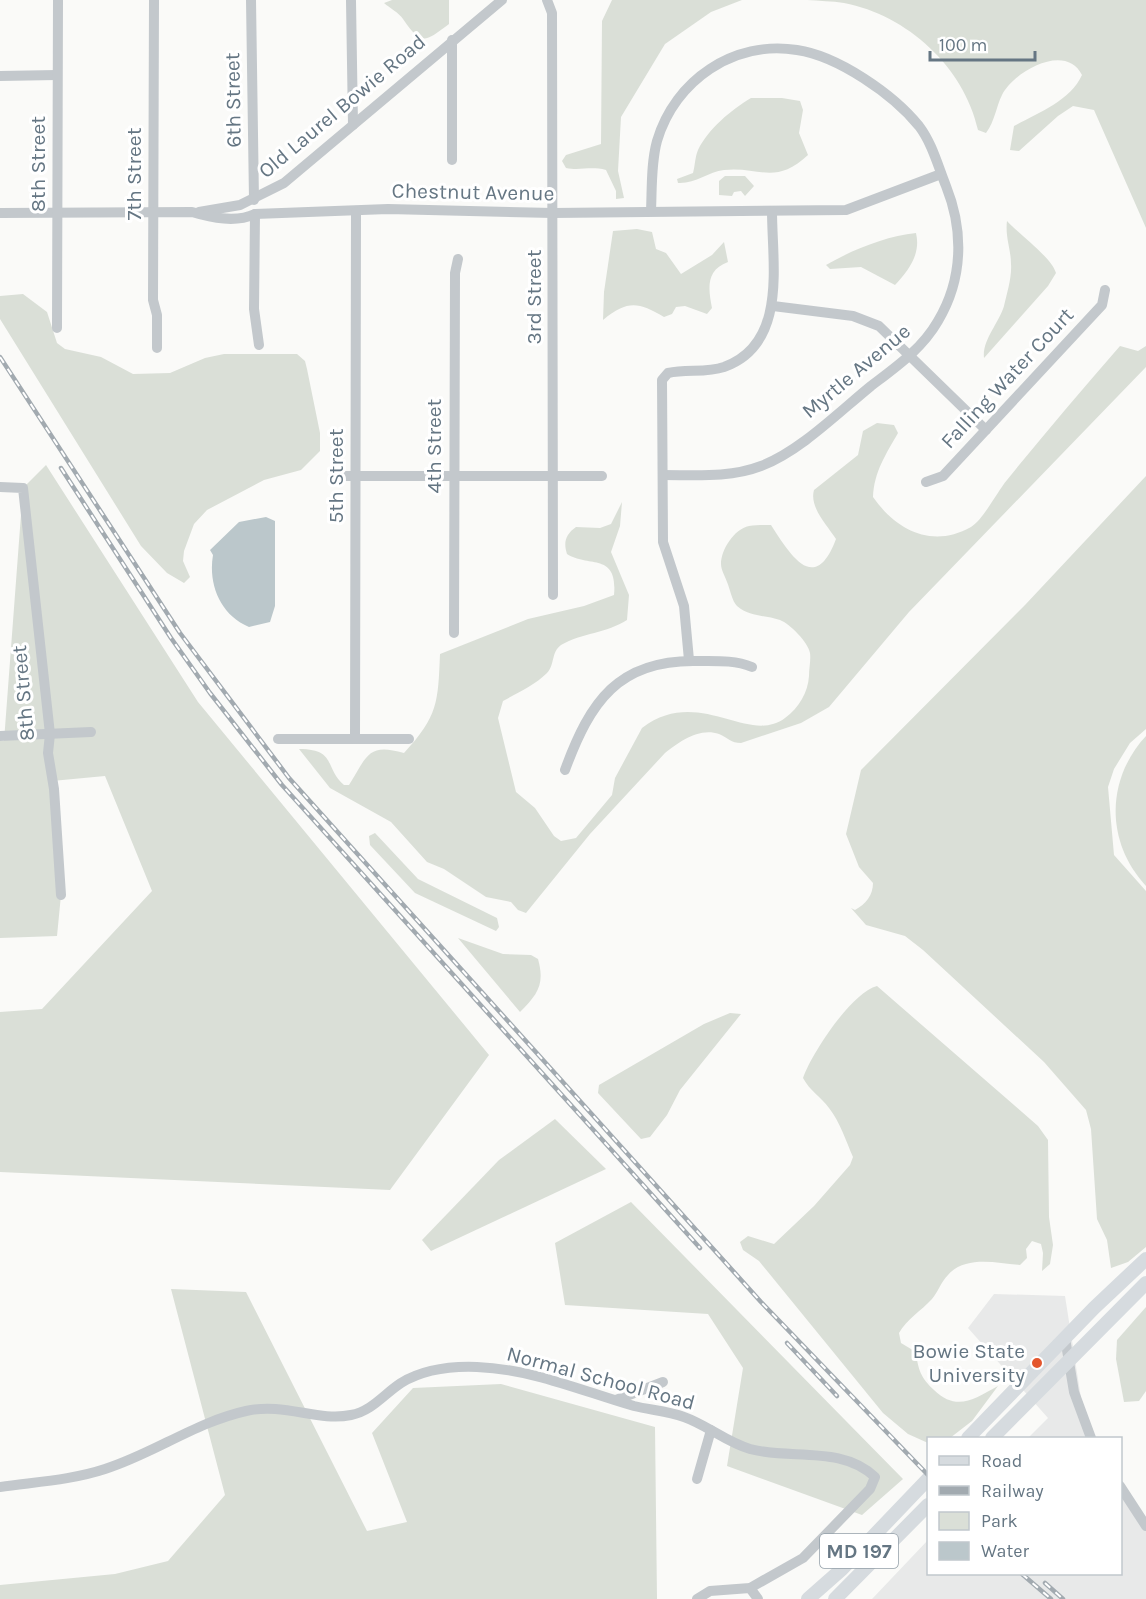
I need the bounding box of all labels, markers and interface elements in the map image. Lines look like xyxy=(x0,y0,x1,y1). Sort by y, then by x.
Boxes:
scale bar xyxy=(930,24,1035,62)
street label: Old Laurel Bowie Road xyxy=(254,29,430,183)
text: 100 m xyxy=(939,34,987,56)
street label: 6th Street xyxy=(220,52,246,148)
street label: 8th Street xyxy=(26,116,50,212)
street label: 7th Street xyxy=(122,127,146,221)
street label: Chestnut Avenue xyxy=(391,179,555,205)
street label: 3rd Street xyxy=(522,249,546,345)
street label: Falling Water Court xyxy=(936,303,1078,453)
street label: Myrtle Avenue xyxy=(797,319,915,423)
street label: 4th Street xyxy=(422,398,446,493)
street label: 5th Street xyxy=(324,428,348,524)
street label: 8th Street xyxy=(7,644,39,742)
place label: Bowie State University xyxy=(912,1339,1025,1387)
street label: Normal School Road xyxy=(504,1341,698,1415)
marker: Bowie State University xyxy=(1030,1356,1044,1370)
legend xyxy=(927,1437,1122,1575)
text: Road xyxy=(981,1450,1022,1472)
text: Railway xyxy=(981,1480,1044,1502)
text: Park xyxy=(981,1510,1018,1532)
road number: MD 197 xyxy=(820,1534,898,1568)
text: Water xyxy=(981,1540,1029,1562)

